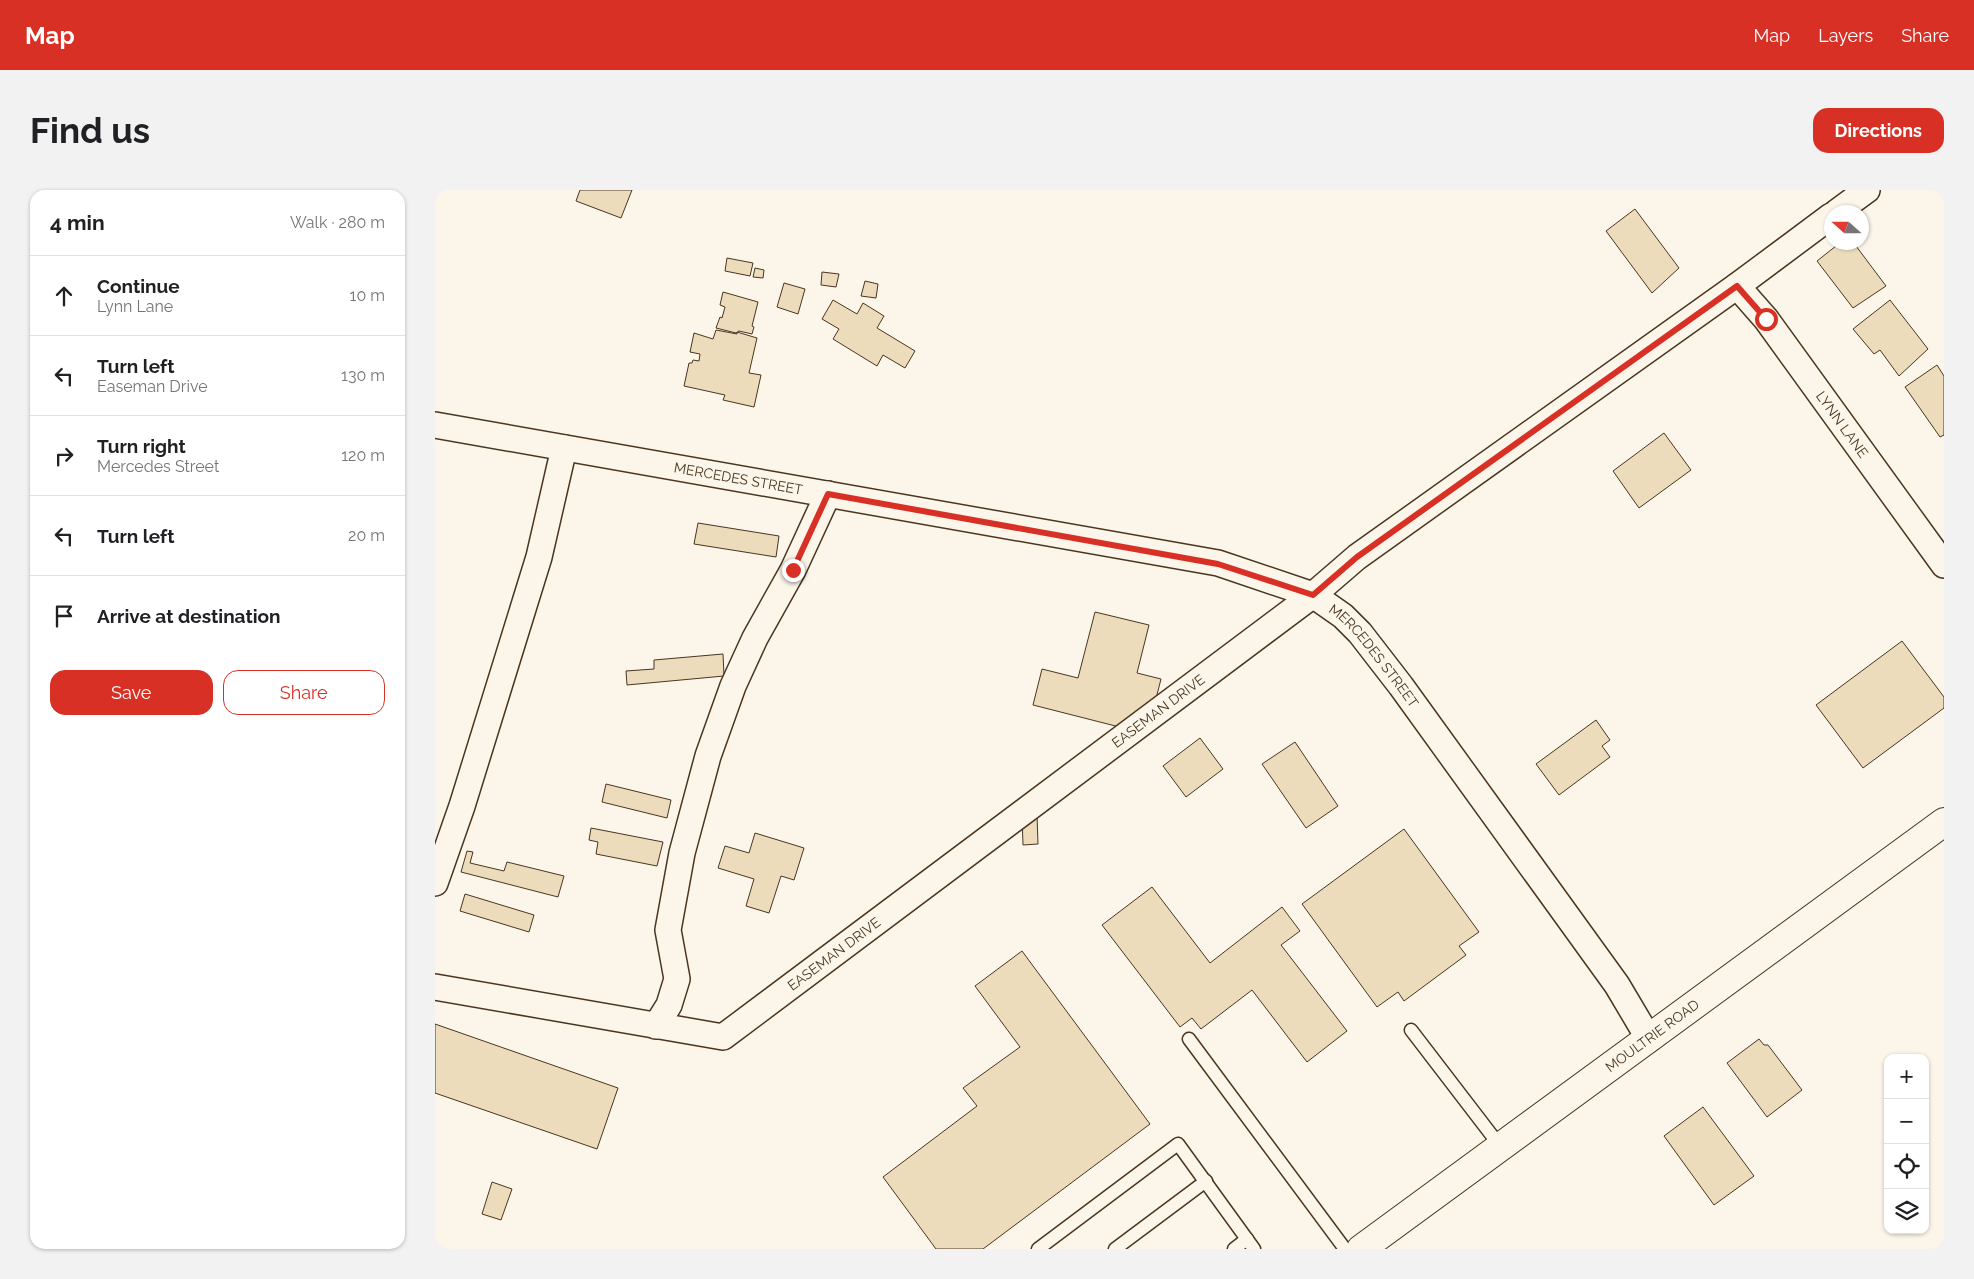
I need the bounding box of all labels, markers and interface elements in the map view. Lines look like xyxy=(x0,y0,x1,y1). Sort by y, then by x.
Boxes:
text: Map xyxy=(25,21,75,50)
text: Map xyxy=(1754,25,1790,46)
text: Layers xyxy=(1818,25,1873,46)
text: Share xyxy=(1901,25,1949,46)
button: Directions xyxy=(1813,108,1944,153)
text: Find us xyxy=(30,110,150,151)
north arrow xyxy=(1824,205,1869,250)
text: 4 min xyxy=(50,210,105,235)
text: Walk · 280 m xyxy=(290,213,385,232)
text: Continue xyxy=(97,275,180,297)
icon: ahead xyxy=(50,282,78,310)
text: 10 m xyxy=(350,286,385,305)
text: Lynn Lane xyxy=(97,297,173,316)
route start xyxy=(1755,308,1778,331)
text: Turn left xyxy=(97,355,174,377)
icon: left xyxy=(50,362,78,390)
text: 130 m xyxy=(341,366,385,385)
text: Easeman Drive xyxy=(97,377,208,396)
street label: LYNN LANE xyxy=(1813,388,1872,461)
text: Turn right xyxy=(97,435,186,457)
icon: right xyxy=(50,442,78,470)
text: 120 m xyxy=(341,446,385,465)
text: Mercedes Street xyxy=(97,457,219,476)
street label: MERCEDES STREET xyxy=(673,459,804,498)
icon: left xyxy=(50,522,78,550)
text: Turn left xyxy=(97,525,174,547)
text: 20 m xyxy=(348,526,385,545)
route end xyxy=(782,559,805,582)
street label: MERCEDES STREET xyxy=(1326,601,1422,711)
icon: arrive xyxy=(50,602,78,630)
text: Arrive at destination xyxy=(97,605,281,627)
button: Save xyxy=(50,670,213,715)
button: Share xyxy=(223,670,385,715)
street label: EASEMAN DRIVE xyxy=(1109,671,1208,751)
street label: EASEMAN DRIVE xyxy=(784,914,884,994)
street label: MOULTRIE ROAD xyxy=(1602,996,1702,1075)
map controls xyxy=(1884,1054,1929,1234)
button: + xyxy=(1884,1054,1929,1099)
button: − xyxy=(1884,1099,1929,1144)
button: locate xyxy=(1884,1144,1929,1189)
button: layers xyxy=(1884,1189,1929,1234)

